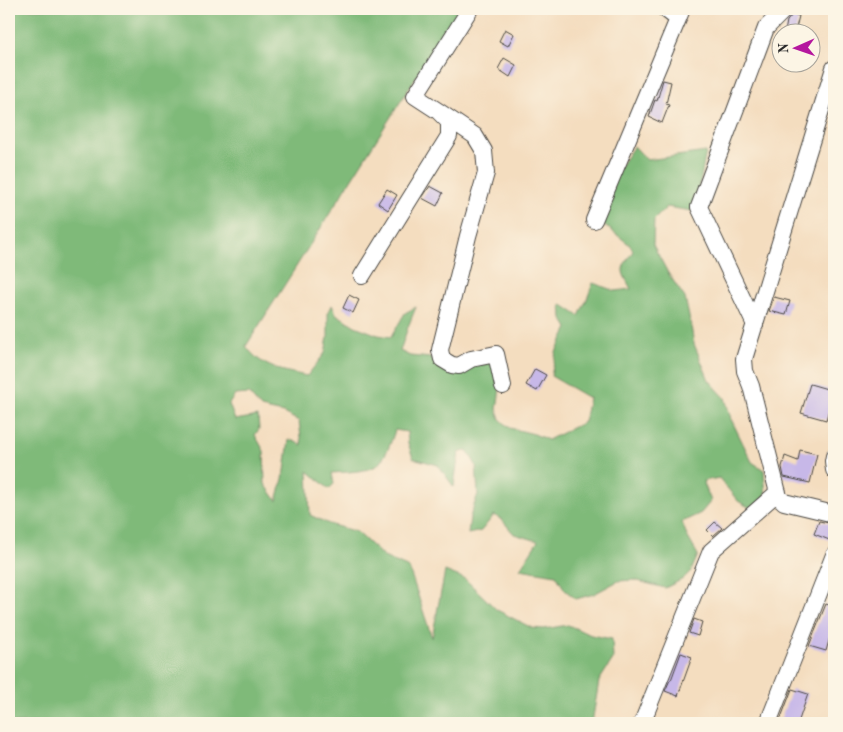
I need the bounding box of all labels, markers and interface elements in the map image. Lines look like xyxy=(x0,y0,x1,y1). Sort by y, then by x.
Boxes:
north arrow xyxy=(770,22,820,72)
text: N xyxy=(777,43,791,54)

